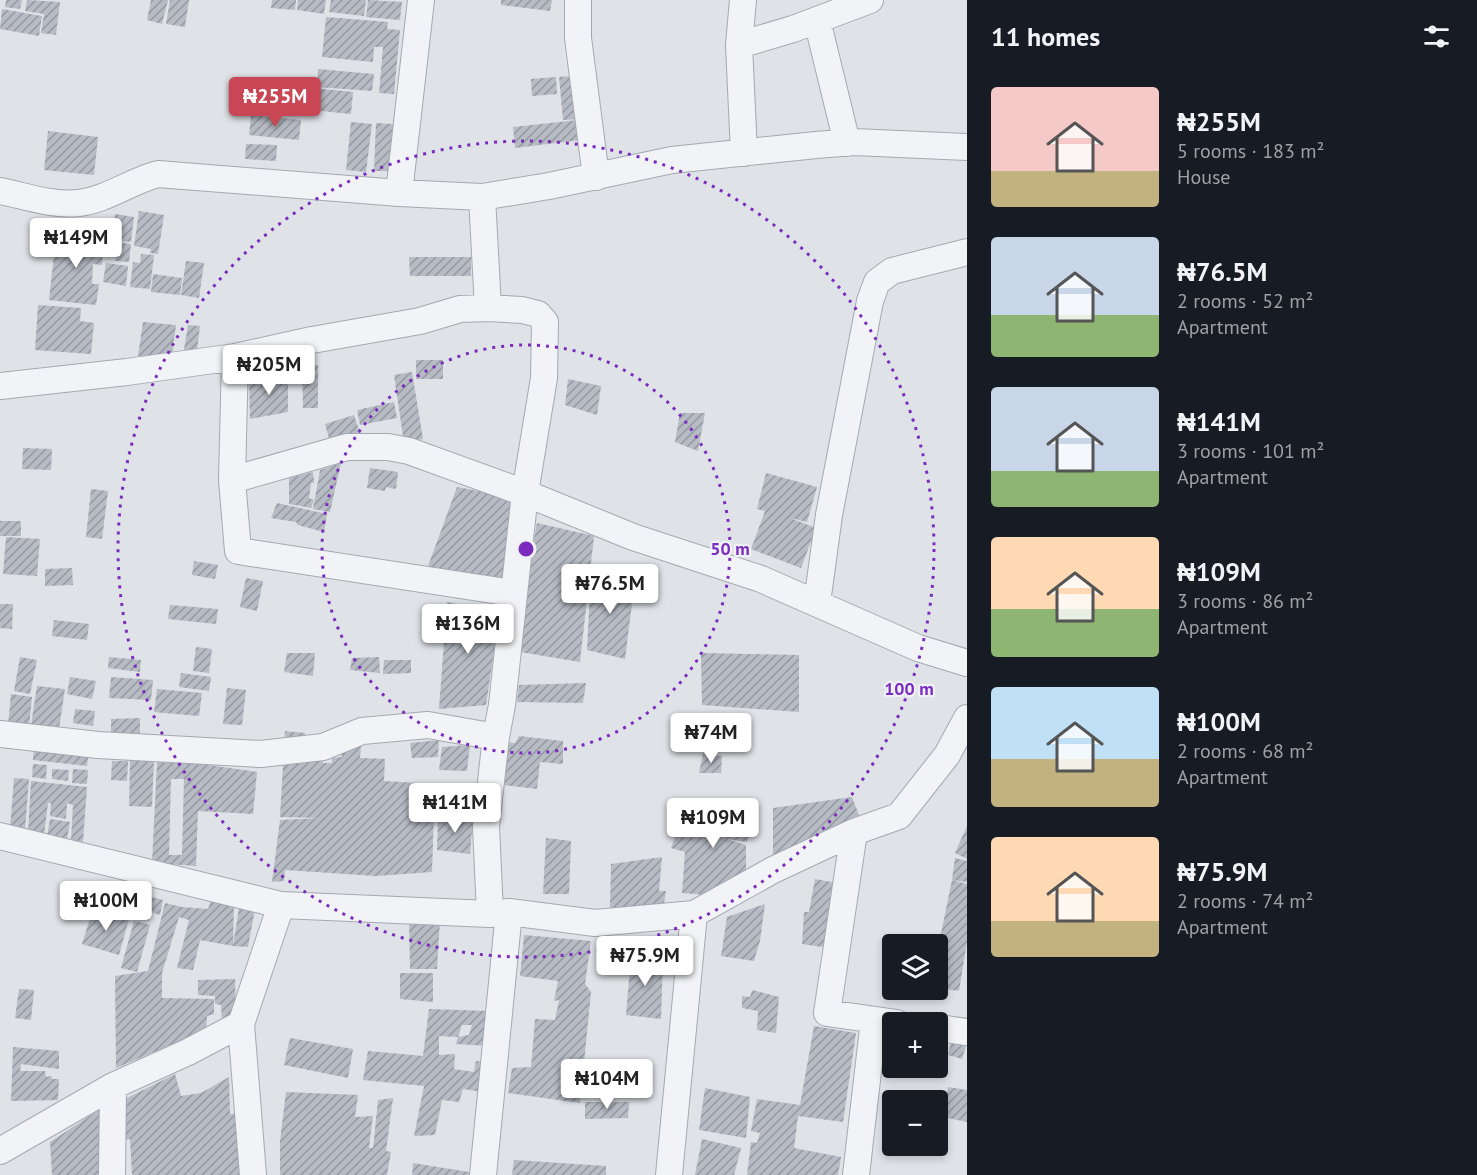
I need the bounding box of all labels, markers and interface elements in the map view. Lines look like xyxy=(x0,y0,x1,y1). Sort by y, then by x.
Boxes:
text: 11 homes xyxy=(991,20,1100,53)
icon: filters xyxy=(1420,20,1453,53)
pin: ₦255M xyxy=(233,77,317,128)
text: ₦255M xyxy=(243,83,307,109)
text: ₦255M xyxy=(1177,105,1261,138)
icon: home xyxy=(1039,111,1111,183)
text: 5 rooms · 183 m² xyxy=(1177,138,1324,164)
text: House xyxy=(1177,164,1231,190)
pin: ₦149M xyxy=(34,218,118,269)
text: ₦149M xyxy=(44,224,108,250)
text: ₦76.5M xyxy=(1177,255,1267,288)
icon: home xyxy=(1039,261,1111,333)
text: 2 rooms · 52 m² xyxy=(1177,288,1313,314)
text: Apartment xyxy=(1177,314,1268,340)
pin: ₦205M xyxy=(227,345,311,396)
text: ₦205M xyxy=(237,351,301,377)
text: ₦141M xyxy=(1177,405,1261,438)
icon: home xyxy=(1039,411,1111,483)
text: 3 rooms · 101 m² xyxy=(1177,438,1324,464)
text: Apartment xyxy=(1177,464,1268,490)
text: 50 m xyxy=(710,537,750,560)
centre of rings xyxy=(516,539,536,559)
text: ₦109M xyxy=(1177,555,1261,588)
icon: home xyxy=(1039,561,1111,633)
pin: ₦76.5M xyxy=(561,564,659,615)
text: ₦76.5M xyxy=(575,570,645,596)
text: 3 rooms · 86 m² xyxy=(1177,588,1313,614)
pin: ₦136M xyxy=(426,604,510,655)
text: ₦136M xyxy=(436,610,500,636)
text: Apartment xyxy=(1177,614,1268,640)
text: 100 m xyxy=(884,677,934,700)
text: ₦100M xyxy=(1177,705,1261,738)
icon: home xyxy=(1039,711,1111,783)
pin: ₦74M xyxy=(675,713,747,764)
text: ₦74M xyxy=(684,719,738,745)
text: 2 rooms · 68 m² xyxy=(1177,738,1313,764)
text: Apartment xyxy=(1177,764,1268,790)
pin: ₦141M xyxy=(413,783,497,834)
text: ₦141M xyxy=(423,789,487,815)
pin: ₦109M xyxy=(671,798,755,849)
text: ₦109M xyxy=(681,804,745,830)
text: ₦75.9M xyxy=(1177,855,1267,888)
icon: home xyxy=(1039,861,1111,933)
pin: ₦100M xyxy=(64,881,148,932)
text: ₦100M xyxy=(74,887,138,913)
text: 2 rooms · 74 m² xyxy=(1177,888,1313,914)
text: Apartment xyxy=(1177,914,1268,940)
map controls xyxy=(882,934,948,1156)
button: layers xyxy=(882,934,948,1000)
pin: ₦75.9M xyxy=(596,936,694,987)
text: ₦75.9M xyxy=(610,942,680,968)
button: + xyxy=(882,1012,948,1078)
pin: ₦104M xyxy=(565,1059,649,1110)
text: ₦104M xyxy=(575,1065,639,1091)
button: − xyxy=(882,1090,948,1156)

